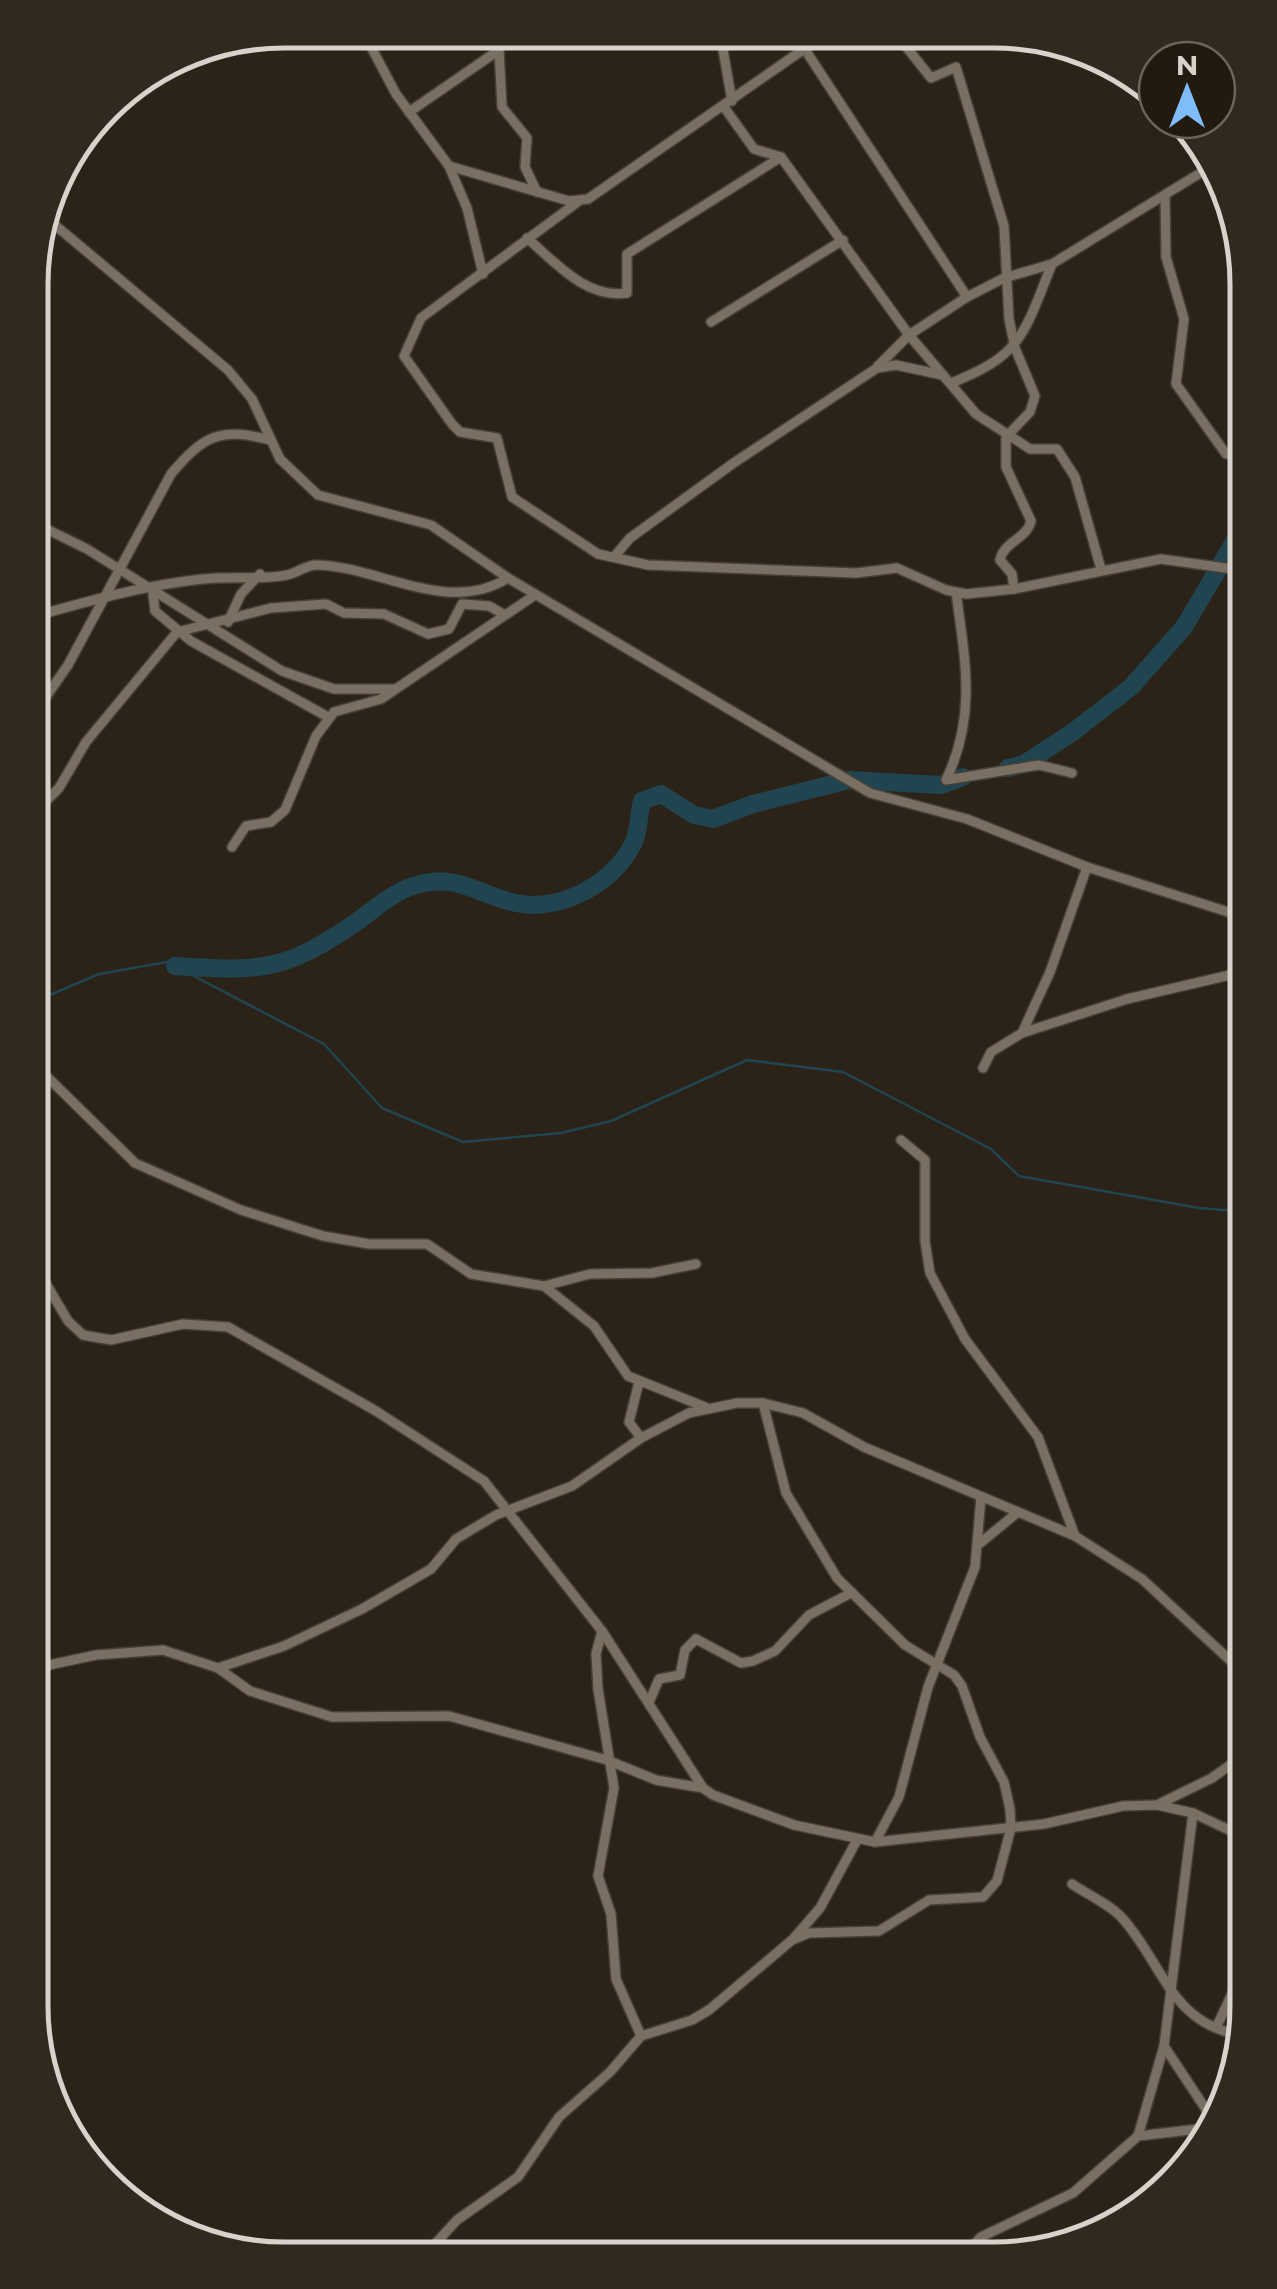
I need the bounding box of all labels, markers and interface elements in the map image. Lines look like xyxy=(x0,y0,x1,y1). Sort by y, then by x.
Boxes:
north arrow xyxy=(1137,40,1237,140)
text: N xyxy=(1176,48,1198,82)

